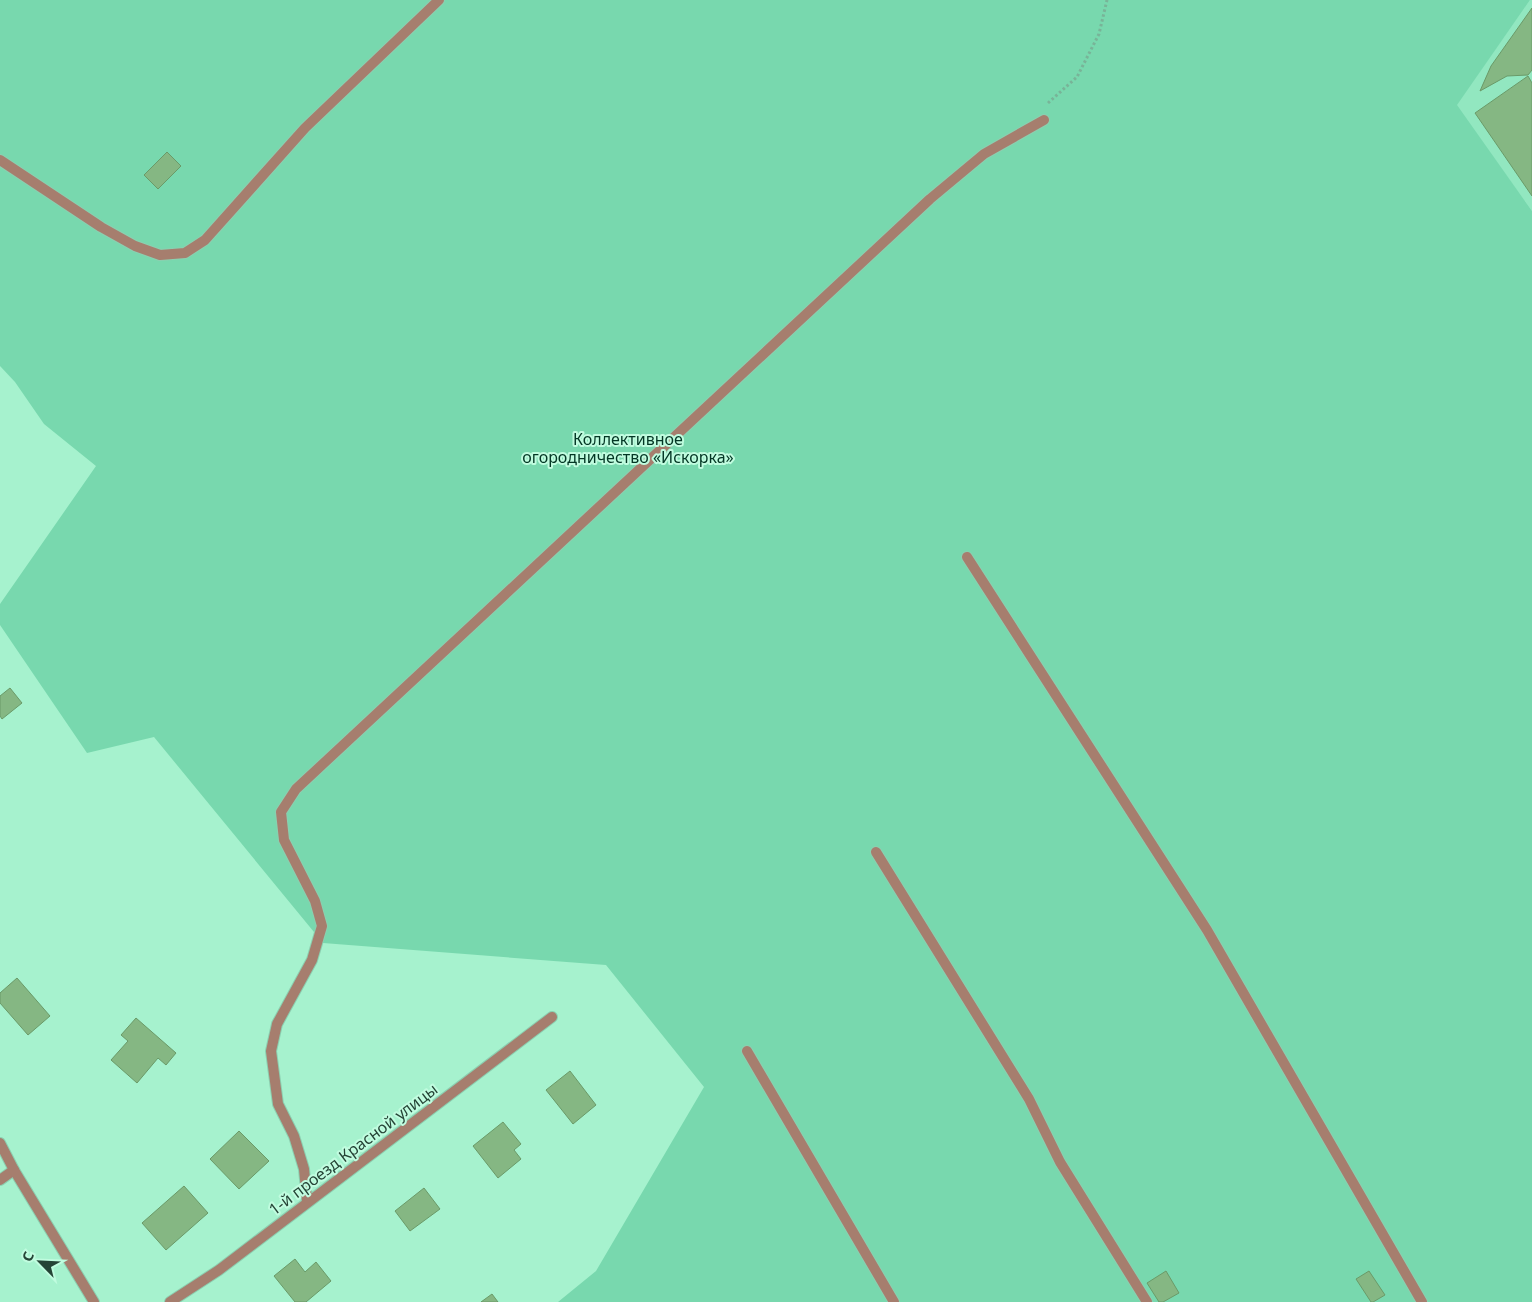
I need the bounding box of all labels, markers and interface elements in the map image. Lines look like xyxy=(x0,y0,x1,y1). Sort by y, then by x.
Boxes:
park label: Коллективное огородничество «Искорка» xyxy=(522,428,734,468)
street label: 1-й проезд Красной улицы xyxy=(264,1078,442,1220)
north arrow xyxy=(15,1237,65,1287)
text: С xyxy=(17,1249,38,1264)

